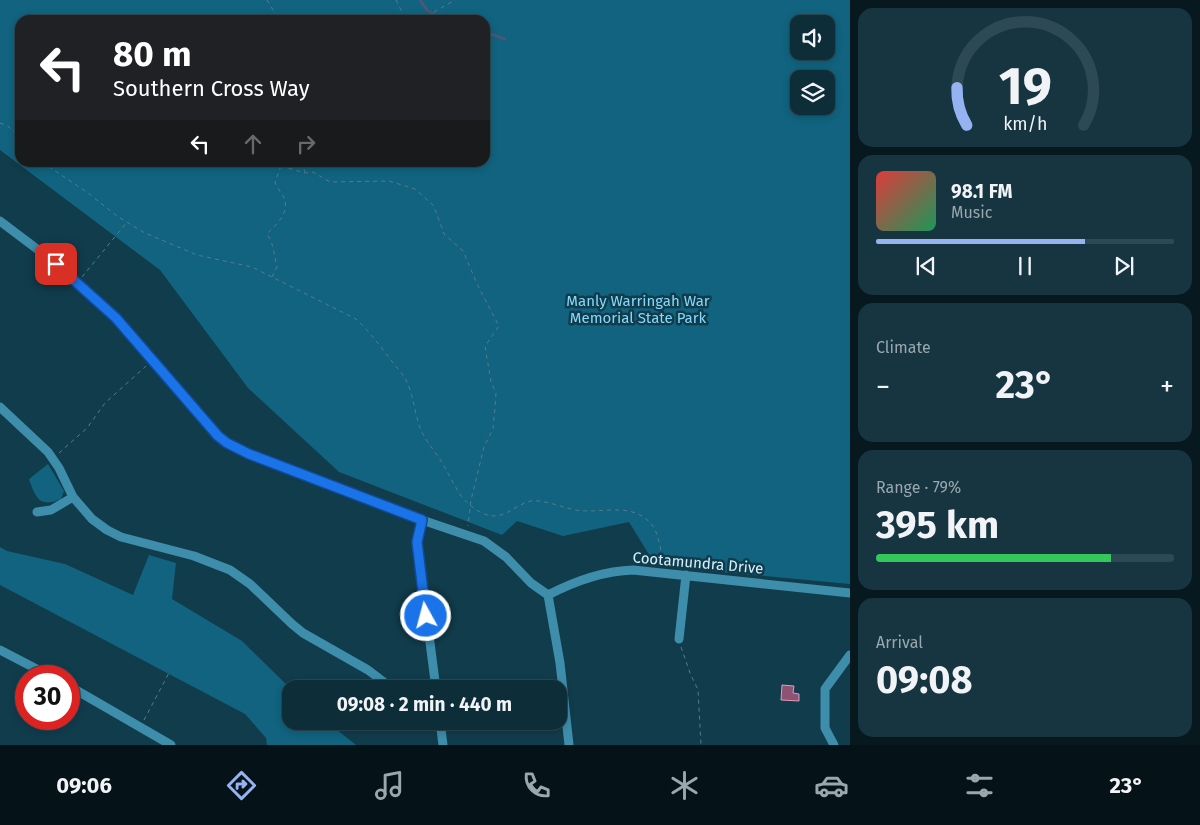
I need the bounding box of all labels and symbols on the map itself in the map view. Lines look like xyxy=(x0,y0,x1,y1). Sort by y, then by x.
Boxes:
pin xyxy=(35,243,77,285)
park label: Manly Warringah War Memorial State Park xyxy=(566,292,710,327)
street label: Cootamundra Drive xyxy=(632,548,764,578)
position arrow xyxy=(399,589,451,641)
speed limit sign: 30 xyxy=(15,665,80,730)

